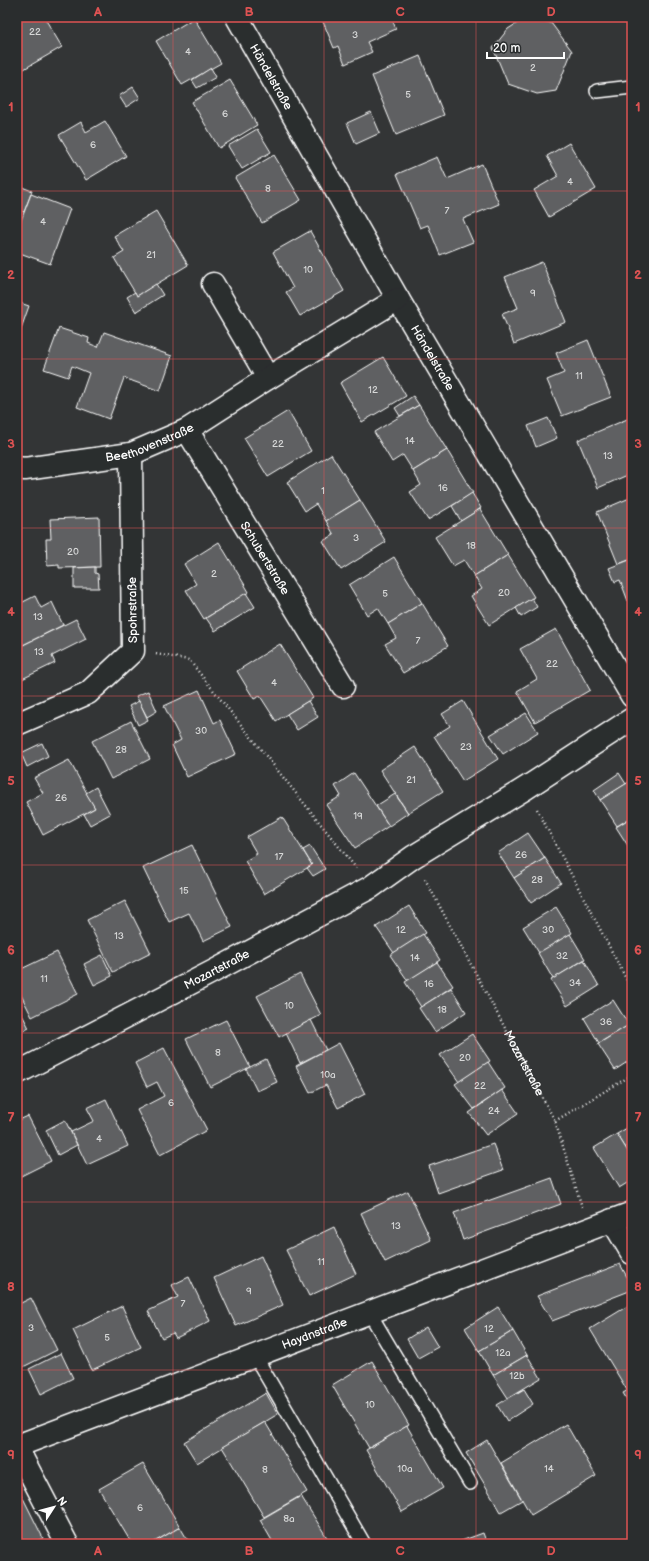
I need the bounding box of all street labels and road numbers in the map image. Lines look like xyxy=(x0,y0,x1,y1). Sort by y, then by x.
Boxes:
street label: Händelstraße xyxy=(246,41,296,113)
street label: Händelstraße xyxy=(408,322,458,393)
street label: Beethovenstraße xyxy=(104,420,197,465)
street label: Schubertstraße xyxy=(237,519,293,598)
street label: Spohrstraße xyxy=(125,577,141,643)
street label: Mozartstraße xyxy=(181,946,252,993)
street label: Mozartstraße xyxy=(500,1028,548,1098)
street label: Haydnstraße xyxy=(280,1314,349,1353)

